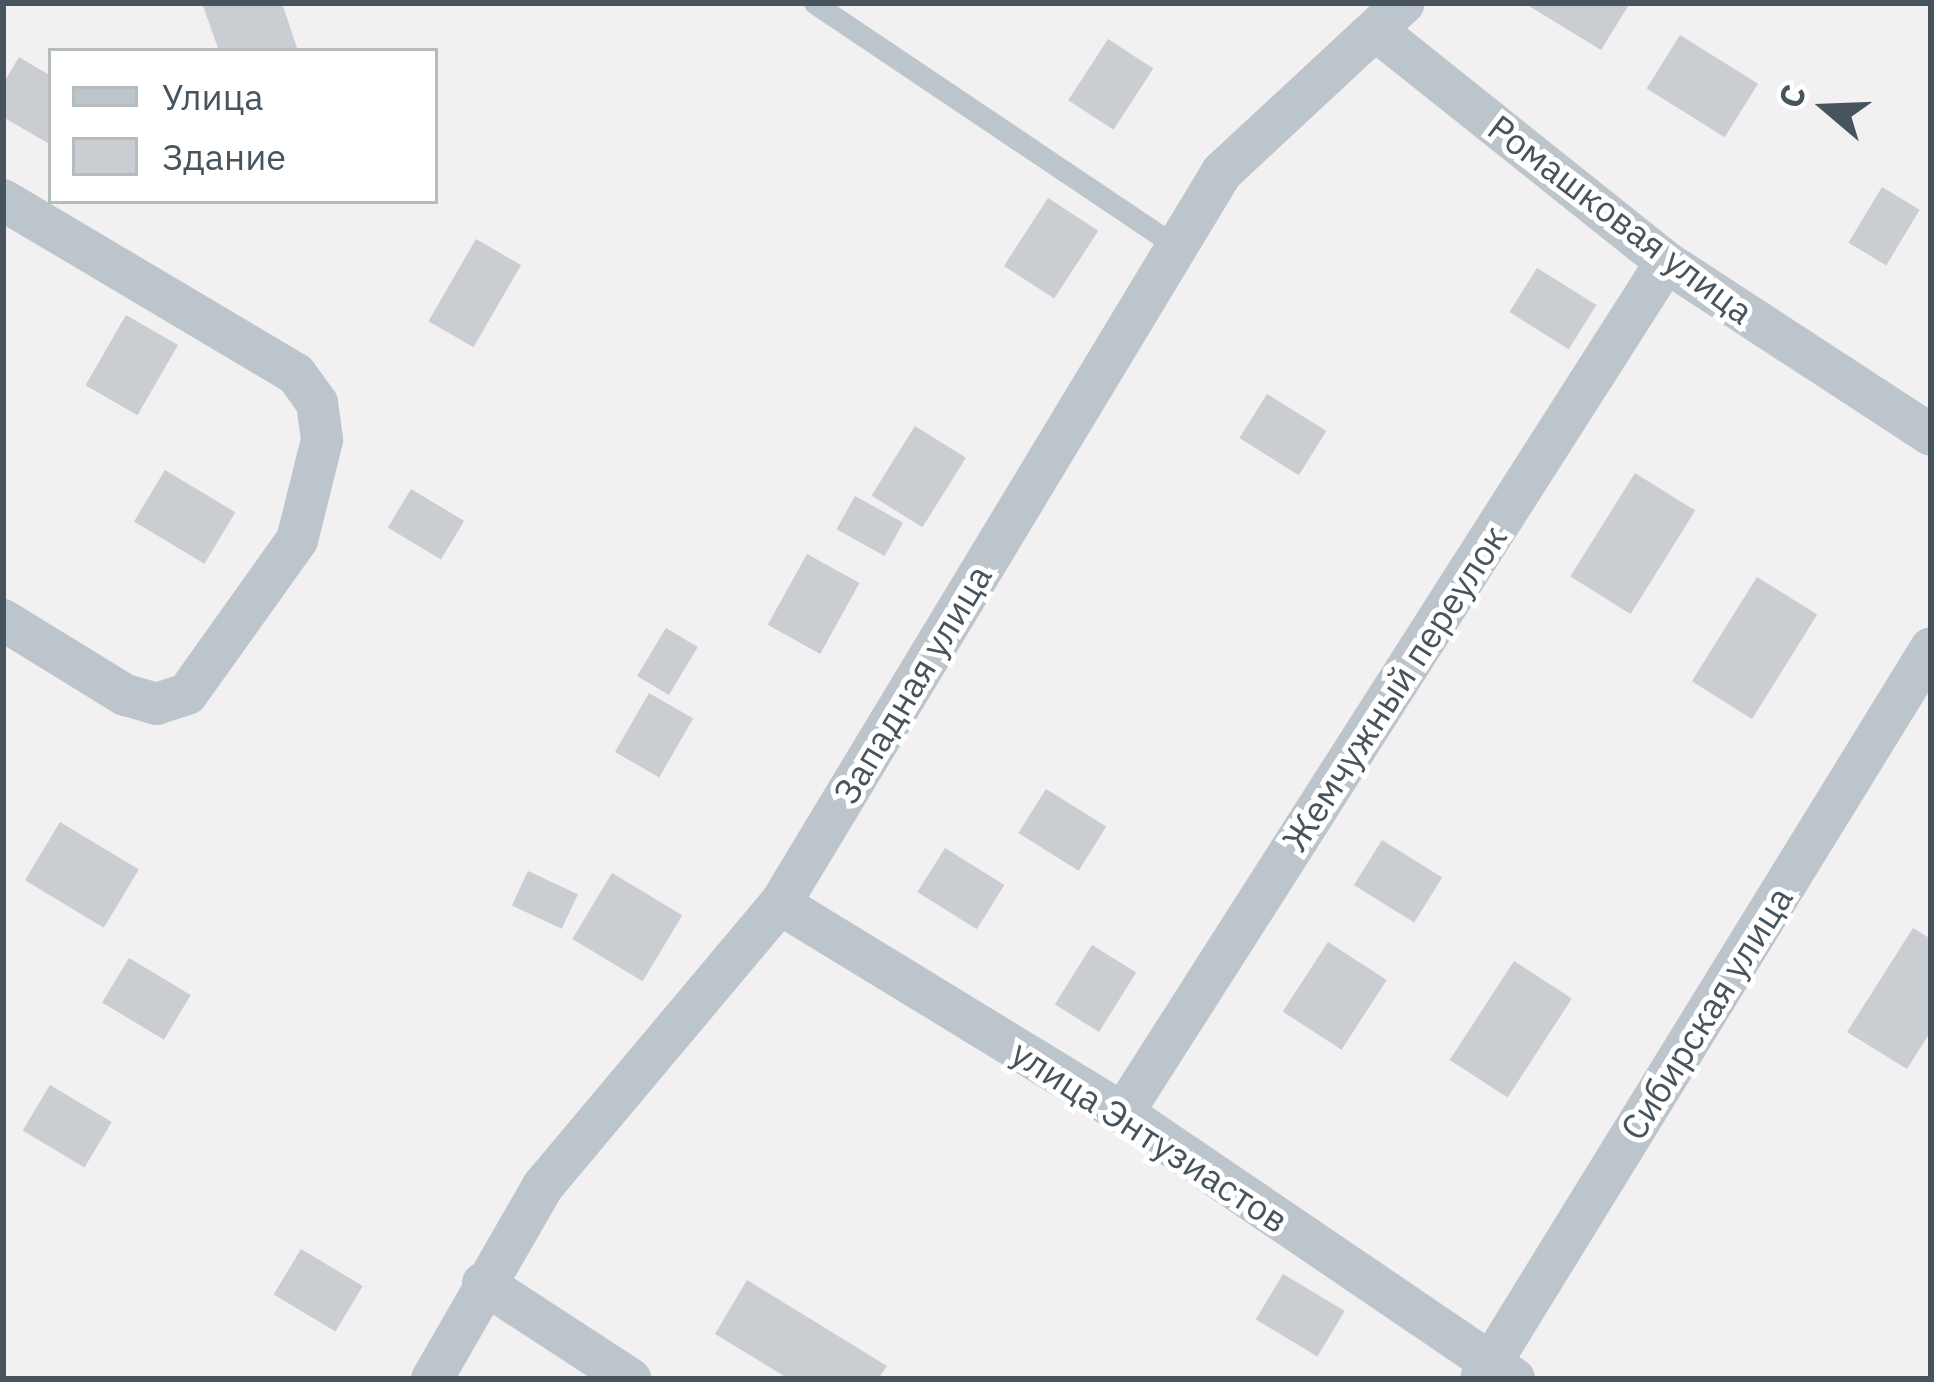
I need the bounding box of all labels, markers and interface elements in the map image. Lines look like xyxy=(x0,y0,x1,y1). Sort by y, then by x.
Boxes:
legend xyxy=(48,48,438,204)
north arrow xyxy=(1766,48,1886,168)
text: Улица xyxy=(162,73,264,120)
text: С xyxy=(1768,79,1815,113)
street label: Ромашковая улица xyxy=(1480,105,1762,333)
text: Здание xyxy=(162,133,286,180)
street label: Жемчужный переулок xyxy=(1273,517,1515,859)
street label: Западная улица xyxy=(824,557,1000,811)
street label: Сибирская улица xyxy=(1611,879,1801,1147)
street label: улица Энтузиастов xyxy=(1004,1031,1296,1241)

